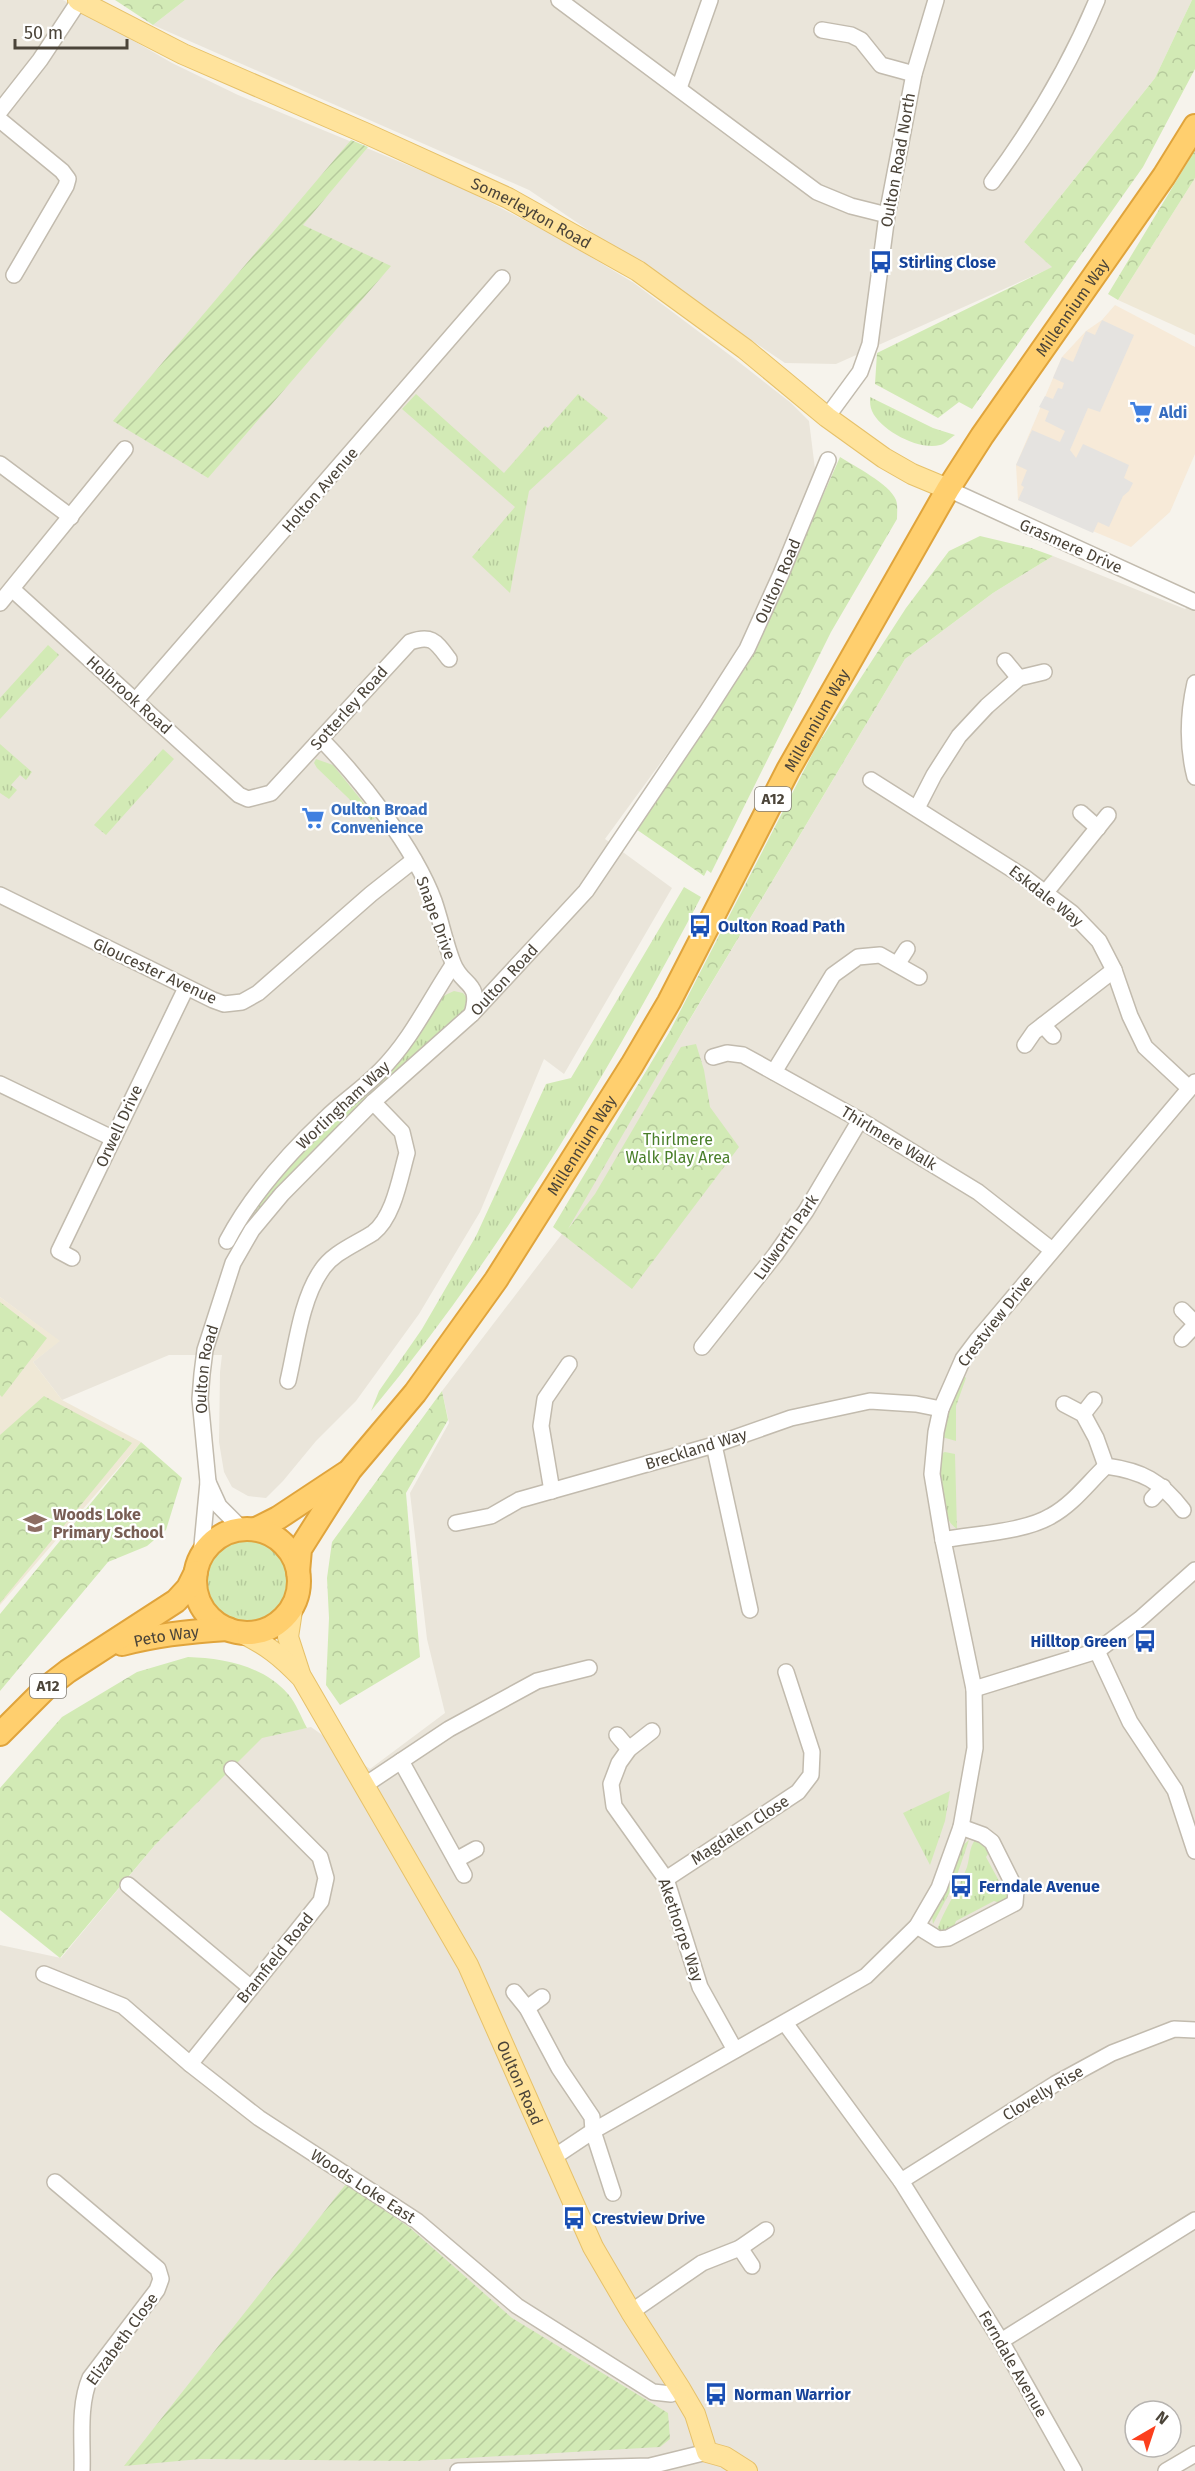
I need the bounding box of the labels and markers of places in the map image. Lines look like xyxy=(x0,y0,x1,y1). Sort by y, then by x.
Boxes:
bus stop icon: Stirling Close xyxy=(868,249,894,275)
place label: Stirling Close xyxy=(899,253,996,272)
supermarket icon: Aldi xyxy=(1128,399,1154,425)
place label: Aldi xyxy=(1158,403,1187,422)
place label: Oulton Broad Convenience xyxy=(331,800,428,837)
supermarket icon: Oulton Broad Convenience xyxy=(300,805,326,831)
bus stop icon: Oulton Road Path xyxy=(687,913,713,939)
place label: Oulton Road Path xyxy=(718,917,845,936)
place label: Woods Loke Primary School xyxy=(53,1505,164,1542)
school or university icon: Woods Loke Primary School xyxy=(22,1510,48,1536)
bus stop icon: Hilltop Green xyxy=(1132,1628,1158,1654)
place label: Hilltop Green xyxy=(1031,1632,1127,1651)
bus stop icon: Ferndale Avenue xyxy=(948,1873,974,1899)
place label: Ferndale Avenue xyxy=(979,1877,1100,1896)
bus stop icon: Crestview Drive xyxy=(561,2205,587,2231)
place label: Crestview Drive xyxy=(592,2209,705,2228)
bus stop icon: Norman Warrior xyxy=(703,2381,729,2407)
place label: Norman Warrior xyxy=(734,2385,851,2404)

